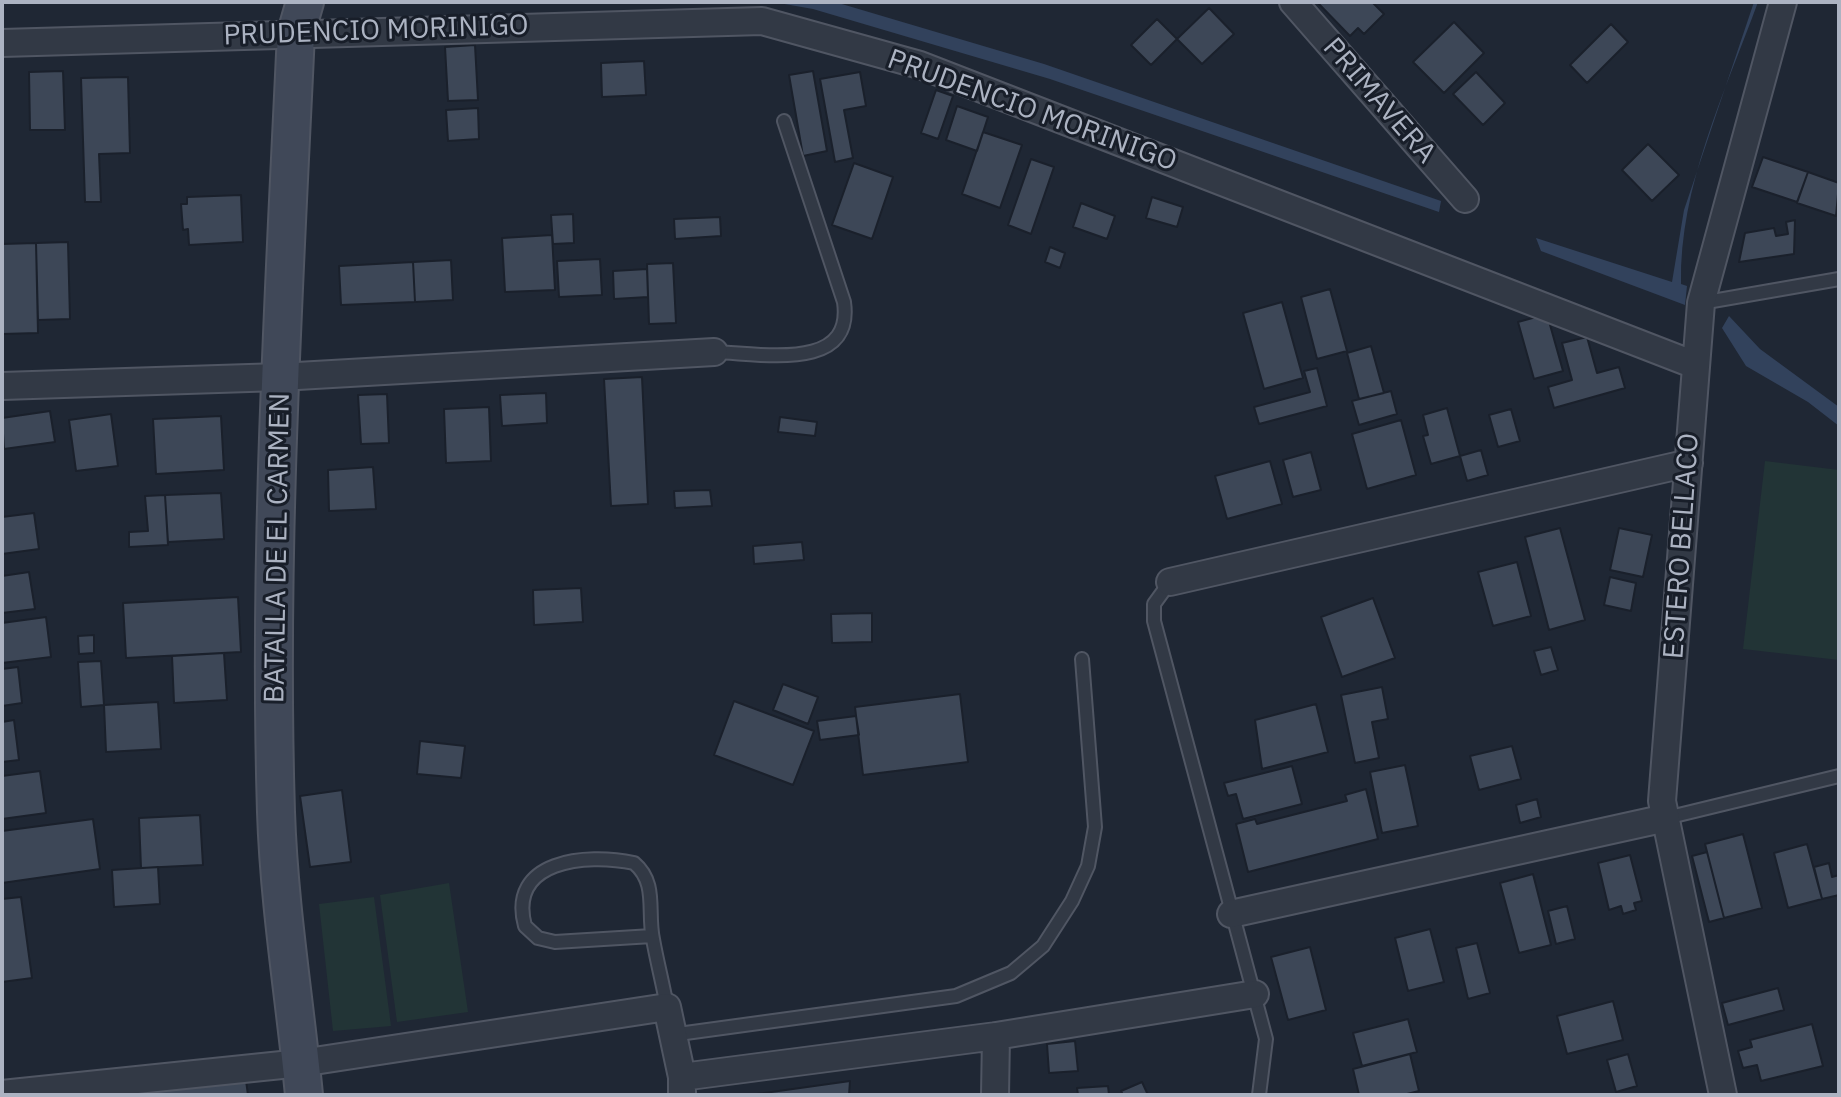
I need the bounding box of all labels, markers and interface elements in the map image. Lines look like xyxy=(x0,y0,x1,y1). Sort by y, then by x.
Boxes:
street label: PRUDENCIO MORINIGO xyxy=(223,9,529,53)
street label: PRIMAVERA xyxy=(1316,32,1442,170)
street label: PRUDENCIO MORINIGO xyxy=(883,43,1181,179)
street label: BATALLA DE EL CARMEN xyxy=(258,393,298,703)
street label: ESTERO BELLACO xyxy=(1657,432,1707,660)

